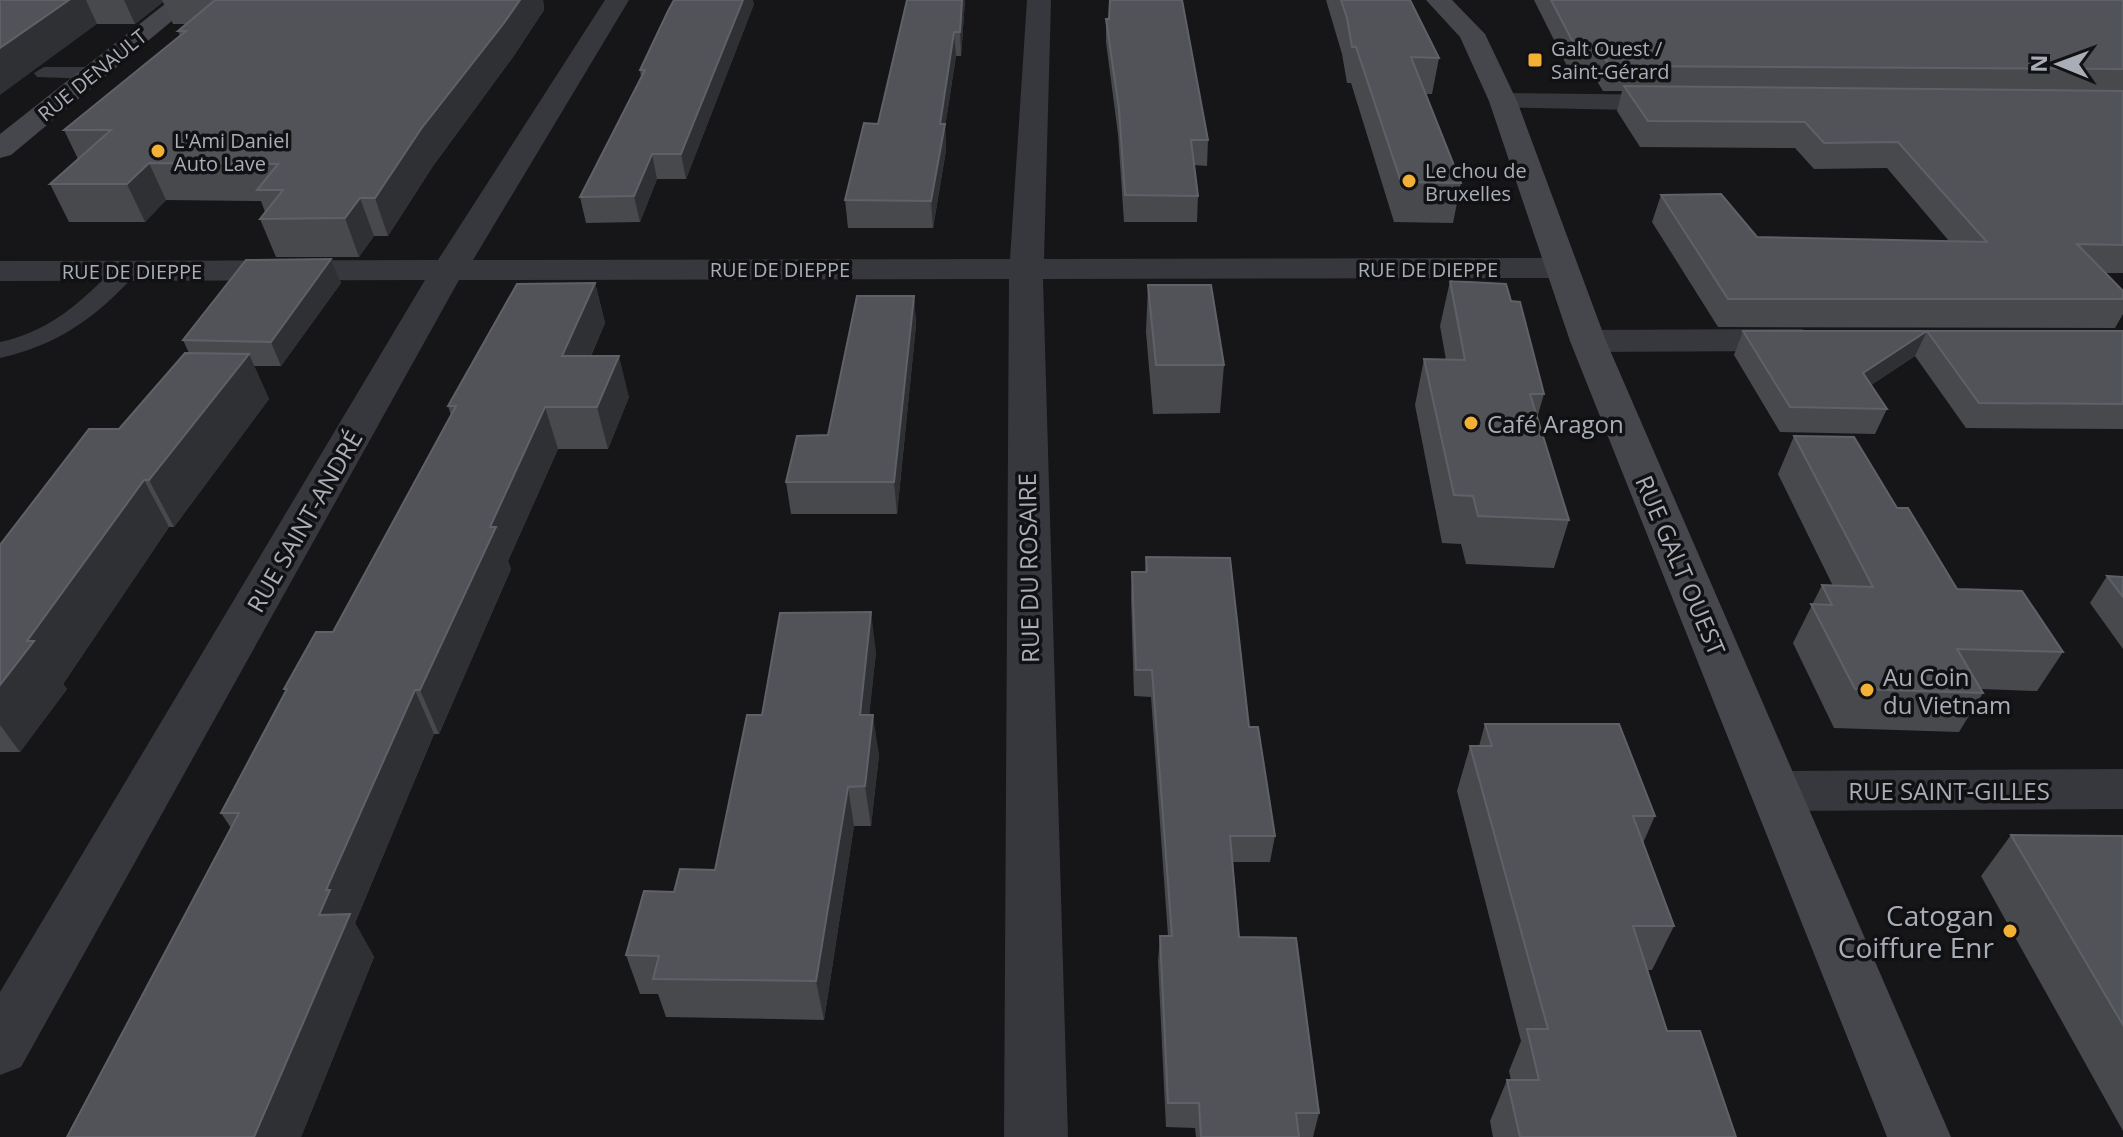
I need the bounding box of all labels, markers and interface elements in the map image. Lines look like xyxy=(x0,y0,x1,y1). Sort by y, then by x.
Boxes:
street label: RUE DENAULT xyxy=(32,23,152,127)
north arrow xyxy=(2019,24,2099,104)
place label: Galt Ouest / Saint-Gérard xyxy=(1551,35,1669,85)
marker: Galt Ouest / Saint-Gérard xyxy=(1526,51,1544,69)
text: N xyxy=(2023,54,2053,73)
place label: L'Ami Daniel Auto Lave xyxy=(174,127,289,177)
marker: L'Ami Daniel Auto Lave xyxy=(149,142,167,160)
place label: Le chou de Bruxelles xyxy=(1425,157,1527,207)
marker: Le chou de Bruxelles xyxy=(1400,172,1418,190)
street label: RUE DE DIEPPE xyxy=(710,256,850,283)
street label: RUE DE DIEPPE xyxy=(1358,256,1498,283)
street label: RUE DE DIEPPE xyxy=(62,258,202,285)
place label: Café Aragon xyxy=(1487,407,1624,440)
marker: Café Aragon xyxy=(1462,414,1480,432)
street label: RUE SAINT-ANDRÉ xyxy=(239,424,369,618)
street label: RUE GALT OUEST xyxy=(1628,470,1734,660)
street label: RUE DU ROSAIRE xyxy=(1010,473,1046,663)
place label: Au Coin du Vietnam xyxy=(1883,660,2011,721)
marker: Au Coin du Vietnam xyxy=(1858,681,1876,699)
street label: RUE SAINT-GILLES xyxy=(1848,774,2050,807)
place label: Catogan Coiffure Enr xyxy=(1838,896,1995,966)
marker: Catogan Coiffure Enr xyxy=(2001,922,2019,940)

